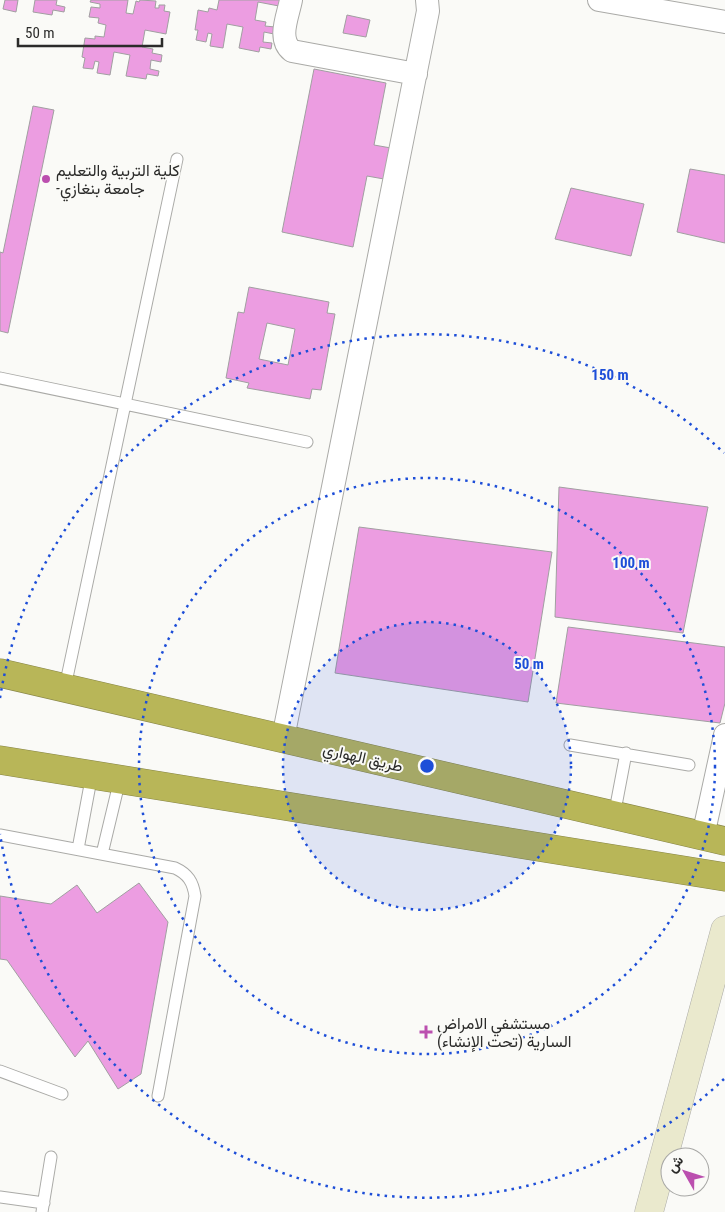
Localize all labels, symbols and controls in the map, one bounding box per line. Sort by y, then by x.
scale bar [18,15,161,47]
text: 50 m [25,24,55,42]
place label: كلية التربية والتعليم -جامعة بنغازي [56,161,180,202]
marker: كلية التربية والتعليم -جامعة بنغازي [40,173,52,185]
text: 150 m [591,366,629,384]
text: 100 m [612,554,650,572]
text: 50 m [514,655,544,673]
street label: طريق الهواري [320,739,405,780]
centre of rings [418,757,436,775]
place label: مستشفي الامراض السارية (تحت الإنشاء) [437,1014,571,1052]
marker: مستشفي الامراض السارية (تحت الإنشاء) [419,1025,433,1039]
north arrow [660,1147,710,1197]
text: ش [663,1152,687,1176]

